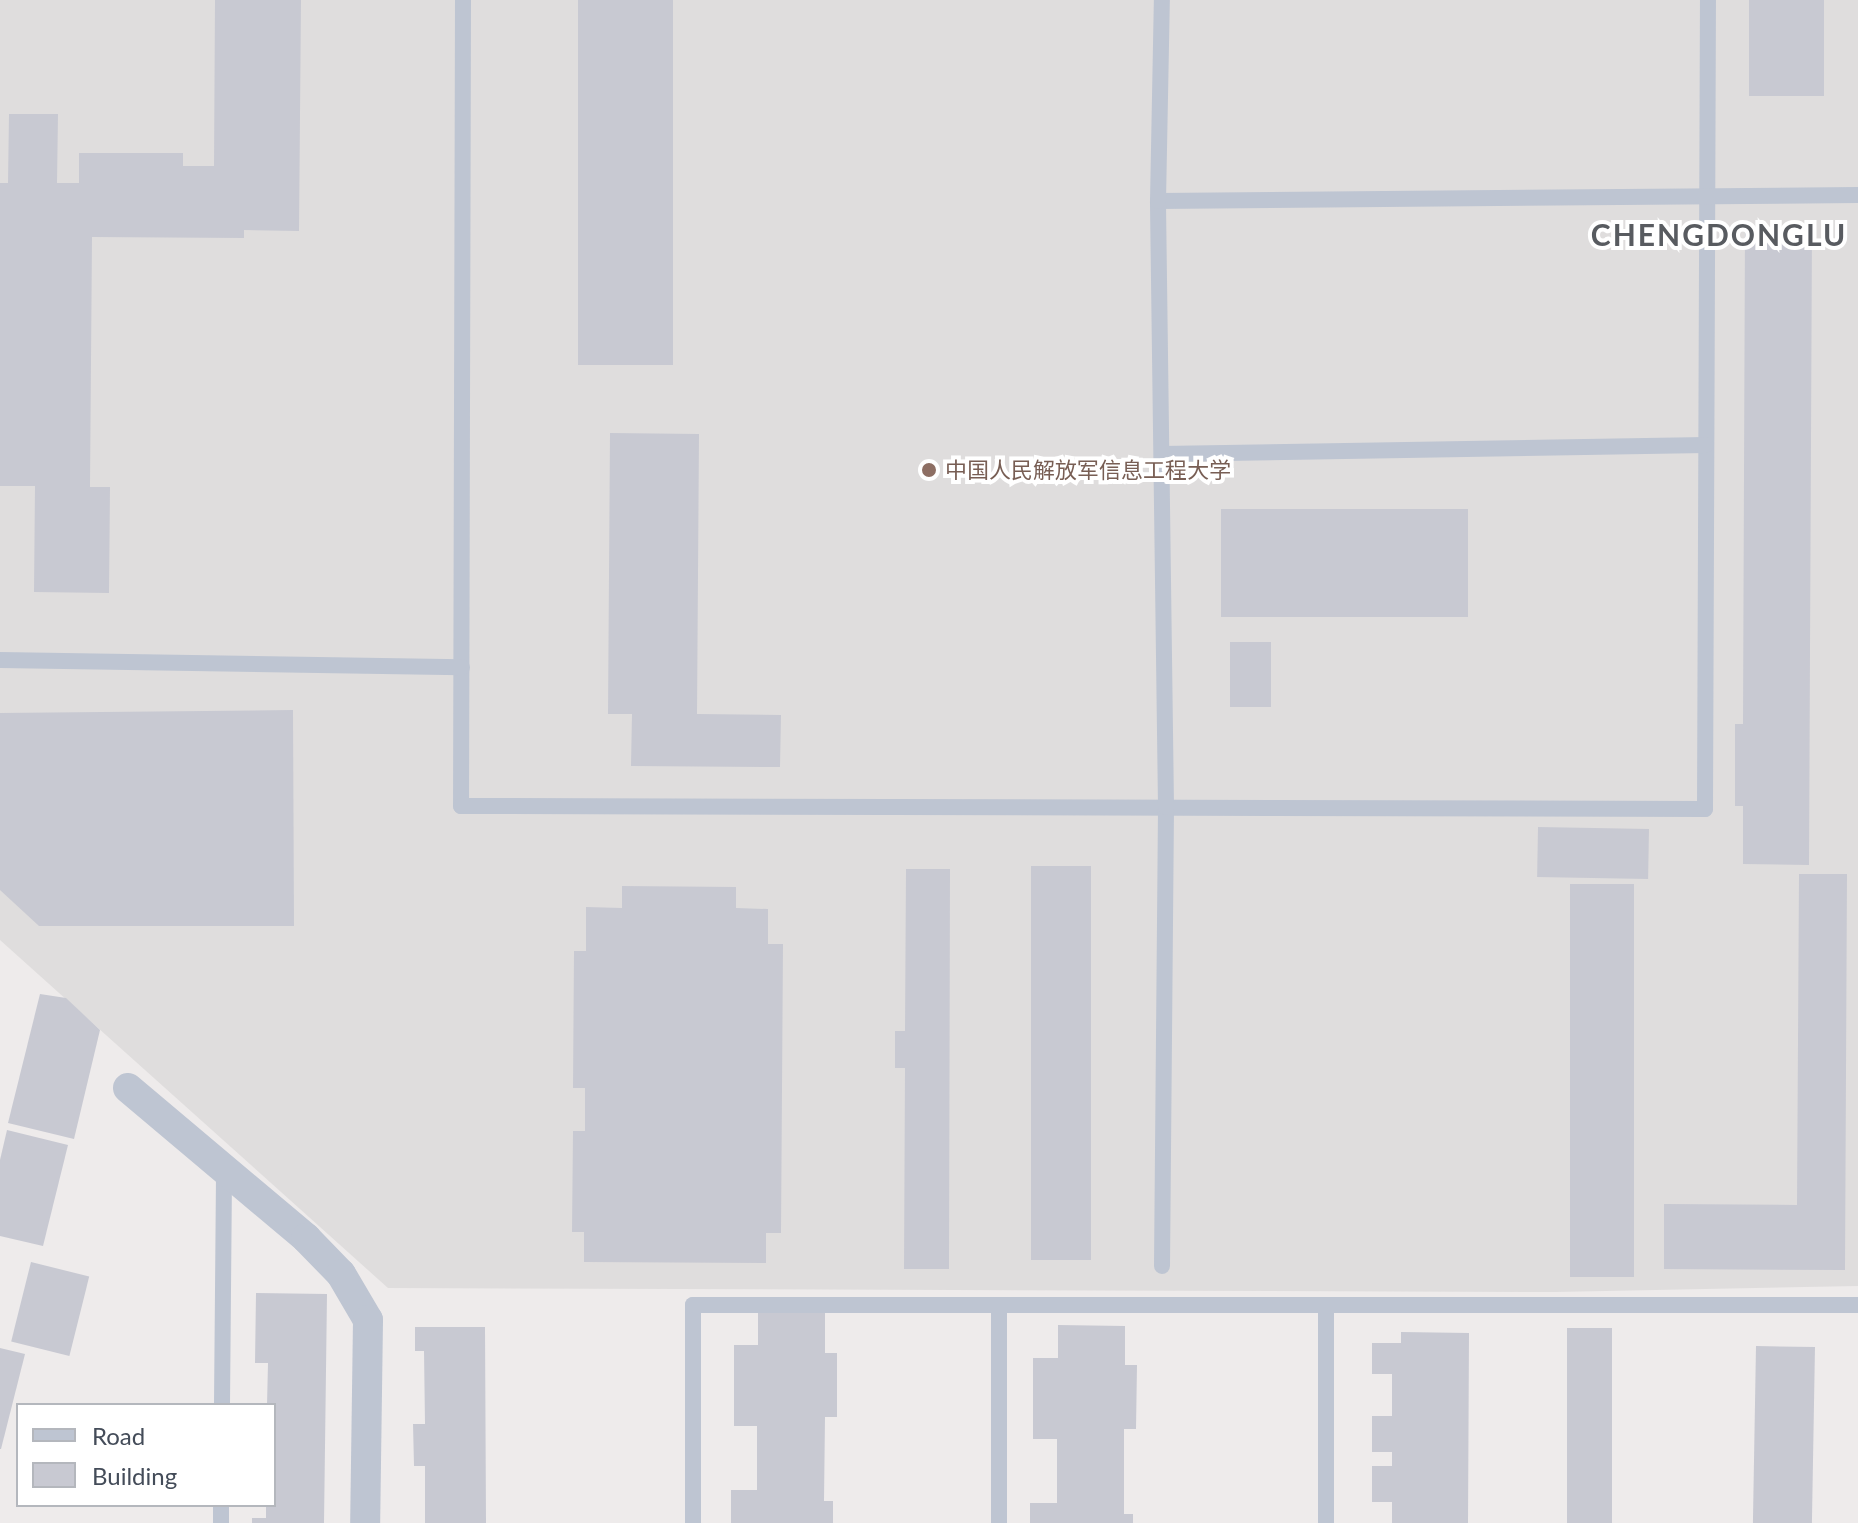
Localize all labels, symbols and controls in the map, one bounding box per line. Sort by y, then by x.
district label: CHENGDONGLU [1591,216,1847,252]
place label: 中国人民解放军信息工程大学 [945,457,1231,483]
marker: 中国人民解放军信息工程大学 [920,461,938,479]
legend [16,1403,276,1507]
text: Road [92,1421,145,1450]
text: Building [92,1461,177,1490]

